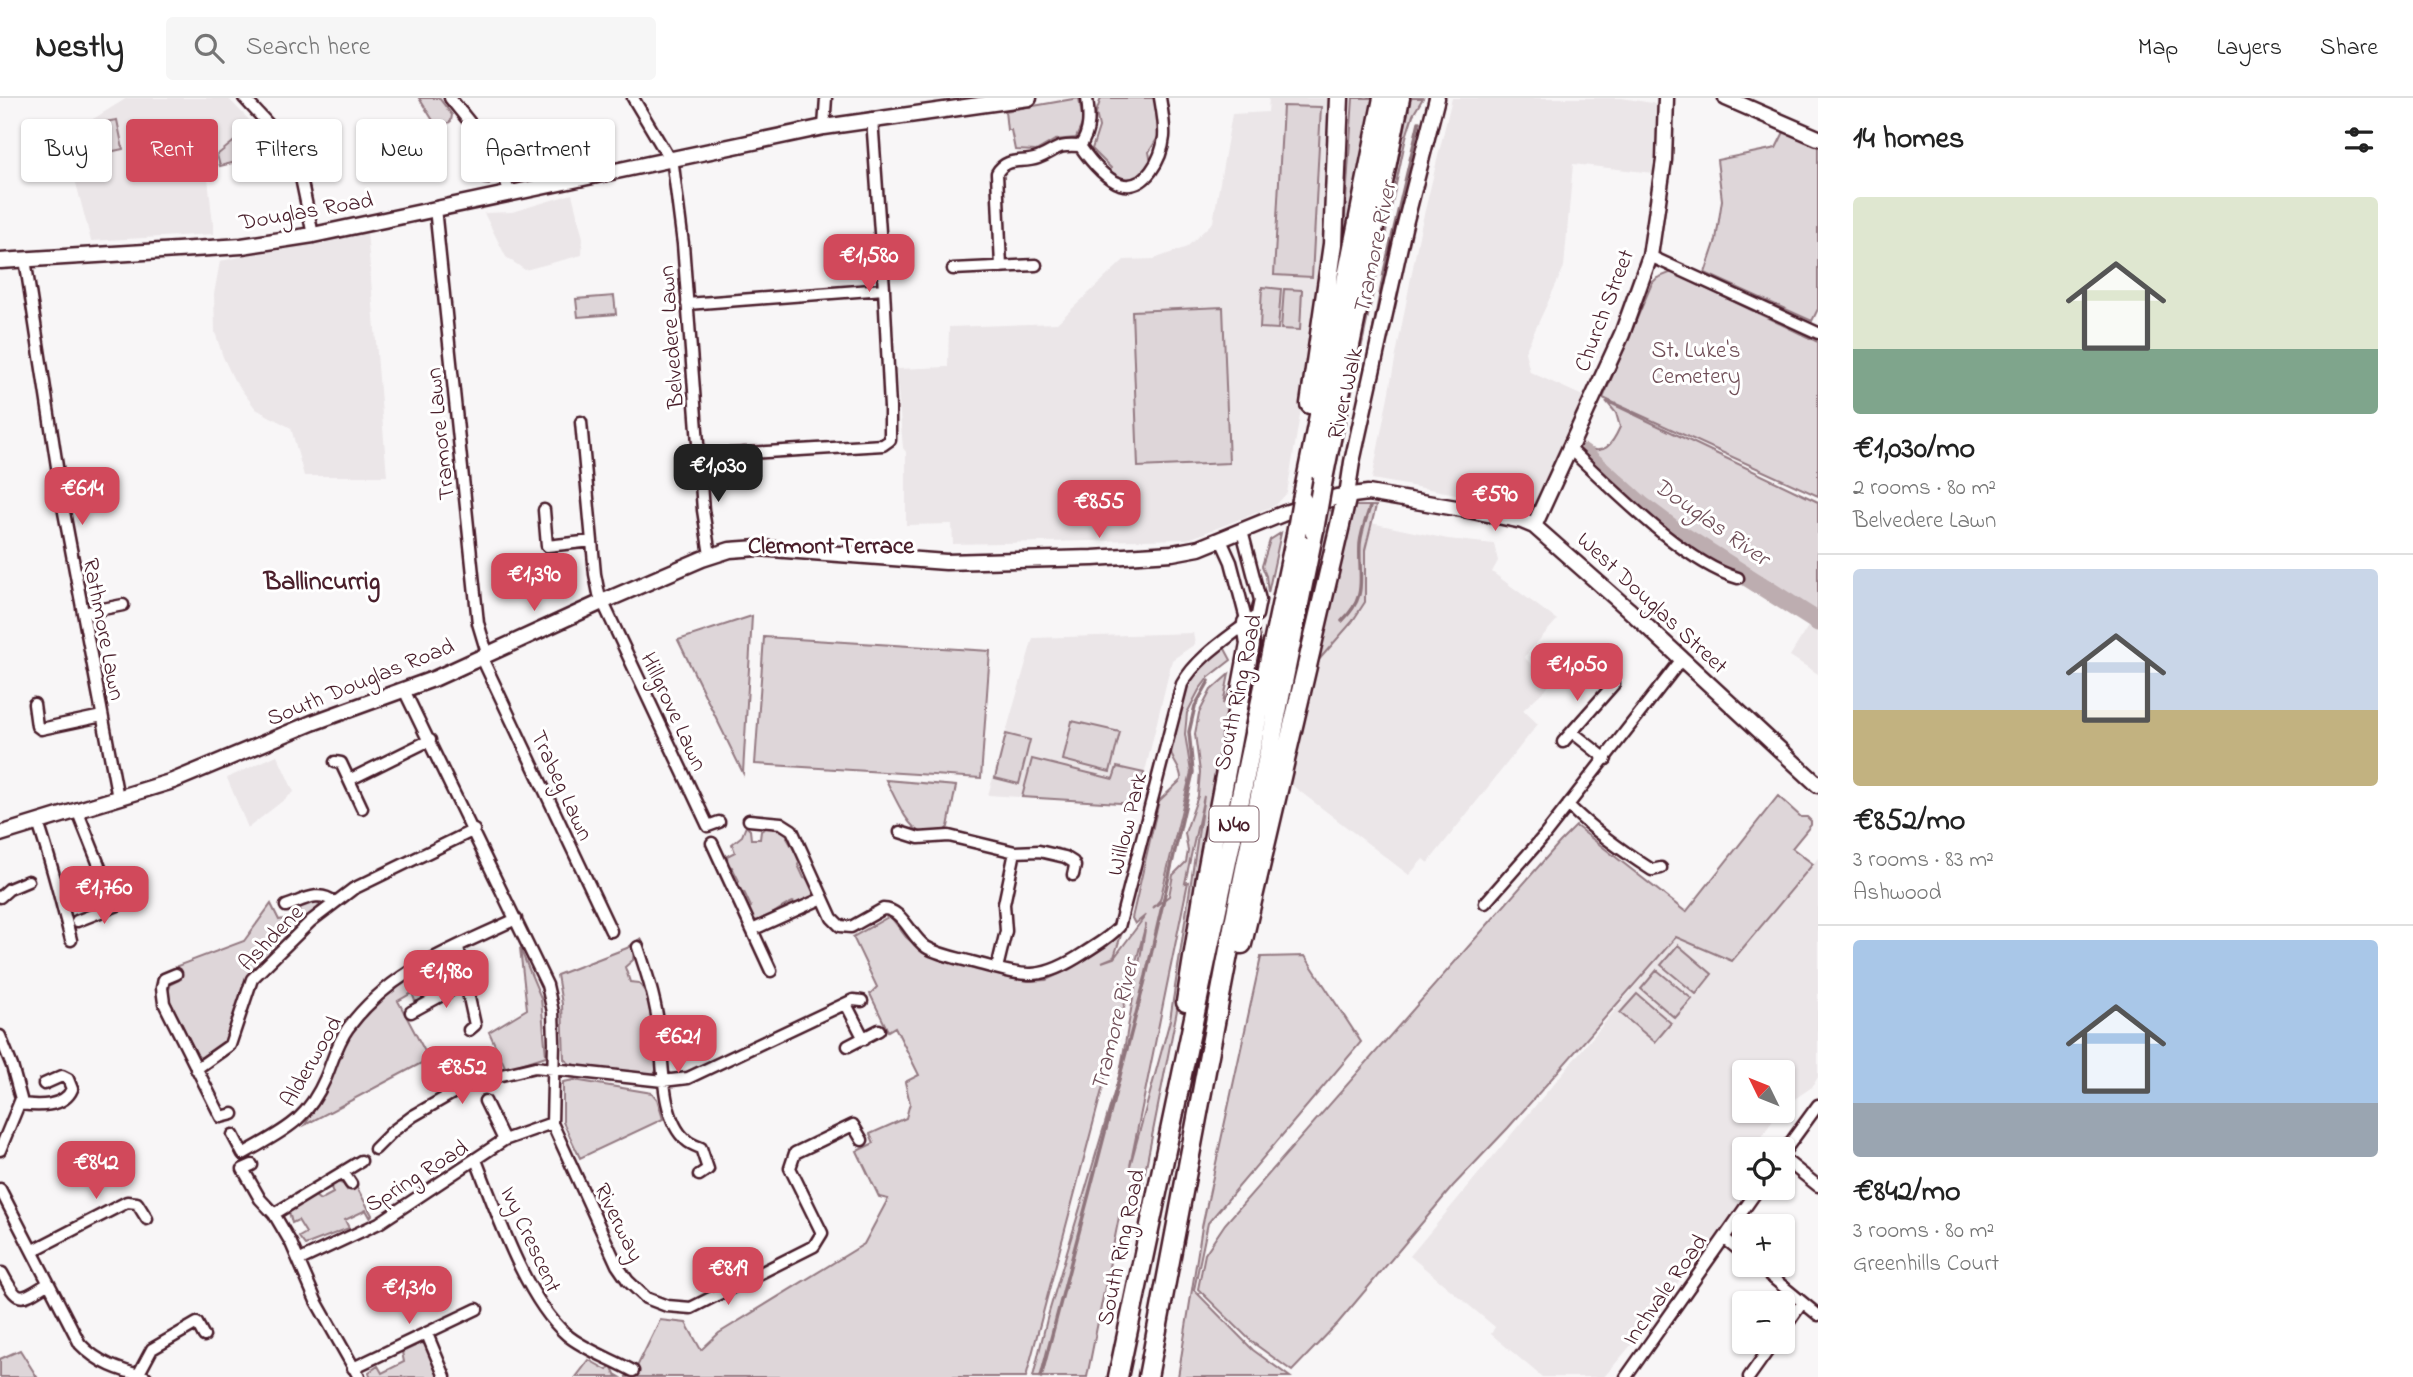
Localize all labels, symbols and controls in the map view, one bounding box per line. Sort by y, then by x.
search box [166,17,656,80]
text: Nestly [35,24,124,72]
icon: search [190,29,228,67]
text: Search here [246,29,370,67]
text: Map [2138,31,2178,66]
text: Layers [2216,31,2282,66]
text: Share [2320,31,2378,66]
text: 14 homes [1853,118,1964,162]
chip: Buy [21,119,112,182]
chip: Rent [126,119,218,182]
chip: Filters [232,119,342,182]
chip: New [356,119,447,182]
chip: Apartment [461,119,615,182]
icon: filters [2340,121,2378,159]
water label: Tramore River [1345,176,1408,318]
street label: Douglas Road [236,184,376,242]
pin: €1,580 [812,234,926,294]
text: €1,580 [839,240,899,273]
icon: home [2053,243,2179,369]
street label: Church Street [1567,245,1644,377]
street label: Belvedere Lawn [651,264,694,410]
park label: St. Luke's Cemetery [1651,335,1741,396]
street label: River Walk [1320,343,1373,443]
street label: Tramore Lawn [418,366,465,502]
text: €1,030/mo [1853,428,1975,472]
pin: €1,030 [661,444,775,504]
text: €1,030 [690,450,746,483]
pin: €614 [41,468,123,527]
water label: Douglas River [1645,470,1778,577]
text: 2 rooms · 80 m² [1853,472,1996,505]
text: €614 [61,473,103,506]
pin: €590 [1454,474,1536,533]
text: €590 [1472,479,1518,512]
pin: €855 [1058,480,1140,540]
text: €855 [1074,486,1124,519]
text: Belvedere Lawn [1853,505,1996,538]
street label: West Douglas Street [1568,525,1735,684]
district label: Clermont Terrace [748,530,915,565]
pin: €1,390 [477,554,591,613]
street label: Rathmore Lawn [73,556,132,703]
text: €1,390 [507,559,561,592]
district label: Ballincurrig [263,564,381,603]
street label: South Ring Road [1207,611,1273,774]
icon: home [2053,615,2179,741]
street label: South Douglas Road [262,631,460,737]
pin: €1,050 [1520,644,1634,703]
street label: Hillgrove Lawn [630,647,715,777]
text: €1,050 [1547,649,1607,682]
street label: Trabeg Lawn [520,725,601,847]
street label: Willow Park [1100,769,1157,880]
text: €852/mo [1853,800,1965,844]
road number: N40 [1210,806,1258,842]
text: 3 rooms · 83 m² [1853,844,1994,877]
pin: €1,760 [47,866,161,926]
text: €1,760 [76,872,132,905]
text: Ashwood [1853,877,1942,910]
street label: Ashdene [232,897,313,980]
pin: €1,980 [389,950,503,1010]
water label: Tramore River [1083,953,1150,1095]
text: €1,980 [420,956,472,989]
icon: home [2053,986,2179,1112]
street label: Alderwood [273,1011,352,1114]
pin: €621 [637,1016,719,1075]
text: €621 [656,1021,700,1054]
pin: €852 [421,1046,503,1106]
text: €852 [437,1052,487,1085]
north arrow [1732,1060,1796,1124]
map controls [1732,1060,1795,1354]
street label: Spring Road [359,1132,476,1223]
button: locate [1732,1137,1795,1200]
pin: €842 [55,1142,137,1201]
text: €842 [73,1147,119,1180]
street label: South Ring Road [1090,1166,1156,1329]
text: €842/mo [1853,1171,1961,1215]
street label: Riverway [583,1178,651,1269]
street label: Ivy Crescent [489,1181,569,1300]
button: + [1732,1214,1795,1277]
text: 3 rooms · 80 m² [1853,1215,1994,1248]
street label: Inchvale Road [1616,1228,1717,1353]
pin: €819 [687,1248,769,1307]
text: Greenhills Court [1853,1248,1999,1281]
text: €819 [709,1253,747,1286]
pin: €1,310 [352,1266,466,1326]
text: €1,310 [382,1272,436,1305]
button: − [1732,1291,1795,1354]

